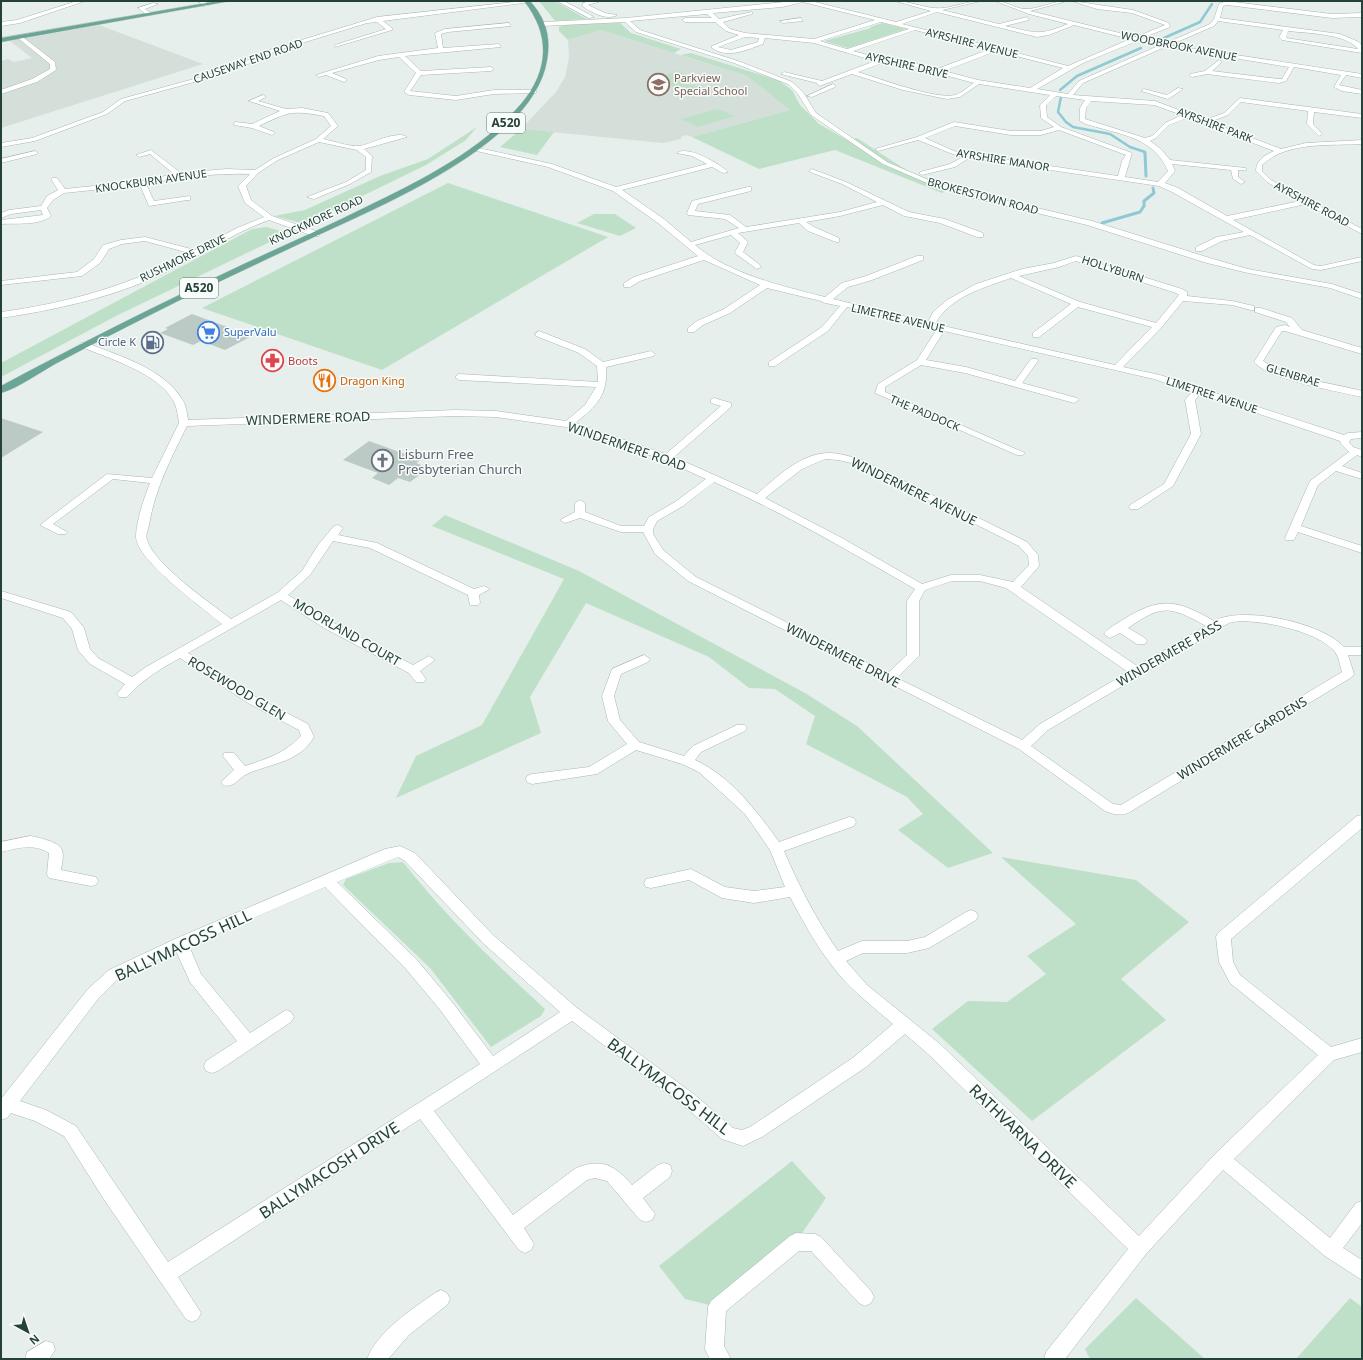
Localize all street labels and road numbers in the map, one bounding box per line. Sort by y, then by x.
street label: AYRSHIRE AVENUE [924,24,1020,61]
street label: WOODBROOK AVENUE [1120,27,1238,64]
street label: CAUSEWAY END ROAD [191,35,305,86]
street label: AYRSHIRE DRIVE [864,48,950,81]
street label: AYRSHIRE PARK [1175,103,1255,146]
road number: A520 [487,113,525,133]
street label: AYRSHIRE MANOR [955,145,1051,174]
street label: KNOCKBURN AVENUE [94,165,208,196]
street label: BROKERSTOWN ROAD [926,173,1040,218]
street label: AYRSHIRE ROAD [1272,177,1353,230]
street label: KNOCKMORE ROAD [266,191,365,248]
street label: RUSHMORE DRIVE [137,230,229,285]
street label: HOLLYBURN [1080,251,1146,286]
road number: A520 [180,278,218,298]
street label: LIMETREE AVENUE [850,299,946,336]
street label: GLENBRAE [1264,359,1322,390]
street label: LIMETREE AVENUE [1164,373,1260,416]
street label: THE PADDOCK [888,391,963,434]
street label: WINDERMERE ROAD [245,407,371,429]
street label: WINDERMERE ROAD [565,417,689,475]
street label: WINDERMERE AVENUE [848,453,980,529]
street label: MOORLAND COURT [290,594,405,670]
street label: WINDERMERE PASS [1113,616,1225,690]
street label: WINDERMERE DRIVE [783,618,903,692]
street label: ROSEWOOD GLEN [185,652,289,724]
street label: WINDERMERE GARDENS [1174,692,1310,784]
street label: BALLYMACOSS HILL [111,904,255,986]
street label: BALLYMACOSS HILL [603,1033,735,1139]
street label: RATHVARNA DRIVE [965,1079,1081,1193]
street label: BALLYMACOSH DRIVE [255,1116,403,1224]

